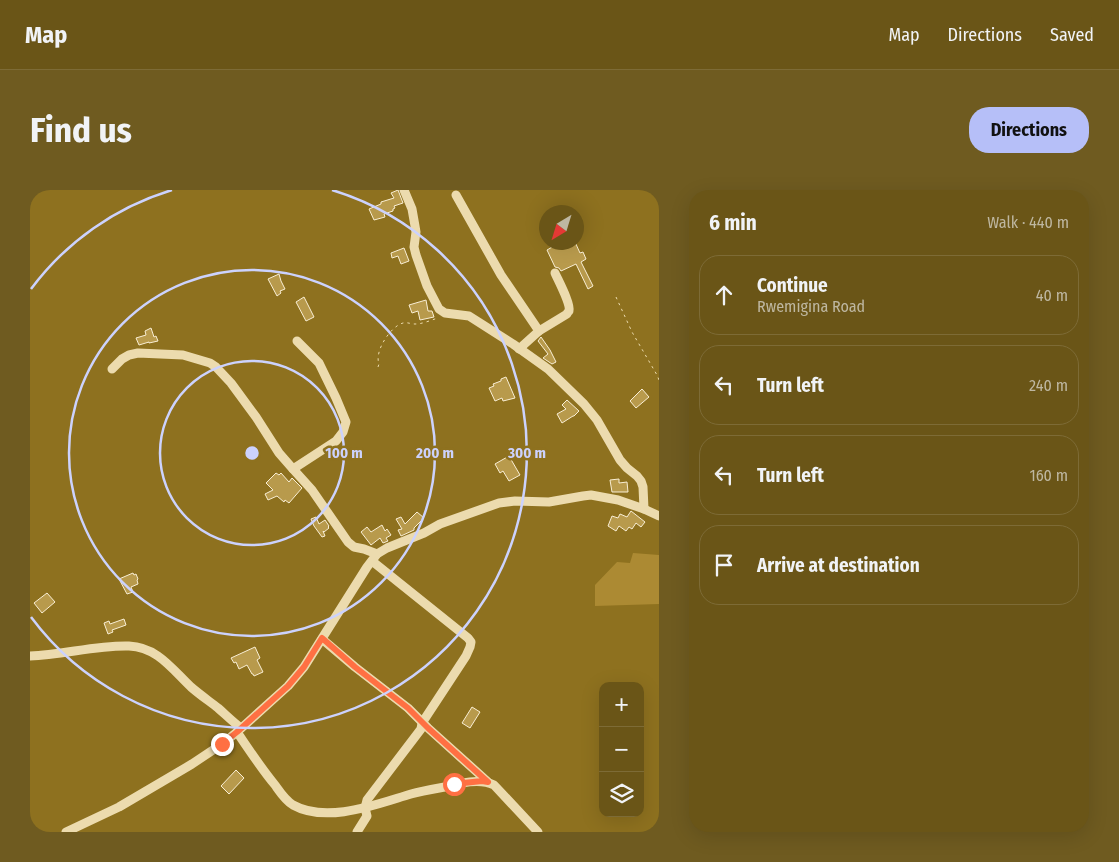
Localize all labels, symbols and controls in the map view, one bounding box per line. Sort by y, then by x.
text: Map [25,21,67,49]
text: Map [888,24,920,46]
text: Directions [948,24,1022,46]
text: Saved [1050,24,1094,46]
button: Directions [969,107,1089,153]
text: Find us [30,109,132,151]
north arrow [539,205,584,250]
text: 6 min [709,210,757,236]
text: Walk · 440 m [987,213,1069,232]
text: Continue [757,274,828,297]
icon: ahead [710,281,738,309]
text: 40 m [1036,286,1068,305]
text: Rwemigina Road [757,297,865,316]
icon: left [710,371,738,399]
text: Turn left [757,374,824,397]
text: 240 m [1029,376,1068,395]
centre of rings [243,444,261,462]
text: 100 m [325,444,363,462]
text: 200 m [415,444,454,462]
text: 300 m [507,444,546,462]
icon: left [710,461,738,489]
text: Turn left [757,464,824,487]
text: 160 m [1029,466,1068,485]
icon: arrive [710,551,738,579]
text: Arrive at destination [757,554,920,577]
map controls [599,682,644,817]
button: + [599,682,644,727]
button: − [599,727,644,772]
route end [211,733,234,756]
button: layers [599,772,644,817]
route start [443,773,466,796]

